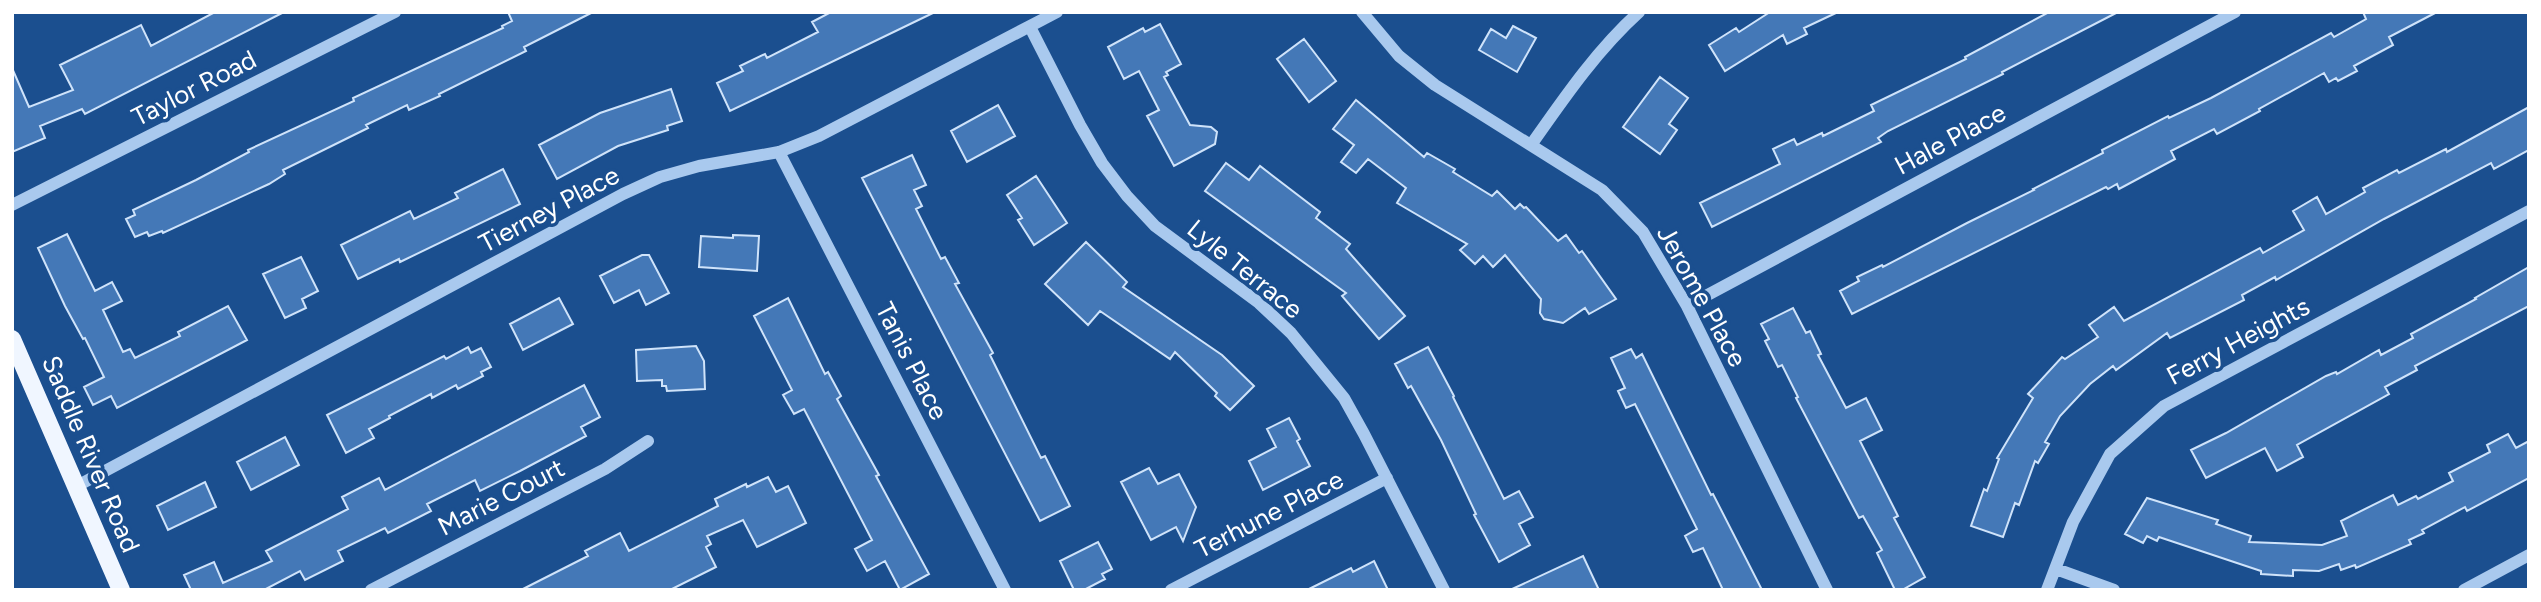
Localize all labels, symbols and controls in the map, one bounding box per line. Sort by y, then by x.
street label: Taylor Road [126,43,262,133]
street label: Hale Place [1889,96,2011,182]
street label: Tierney Place [473,159,625,259]
street label: Lyle Terrace [1181,213,1309,325]
street label: Jerome Place [1650,220,1754,372]
street label: Ferry Heights [2161,290,2315,392]
street label: Tanis Place [869,297,955,425]
street label: Saddle River Road [35,351,147,557]
street label: Marie Court [432,451,570,543]
street label: Terhune Place [1189,463,1349,565]

